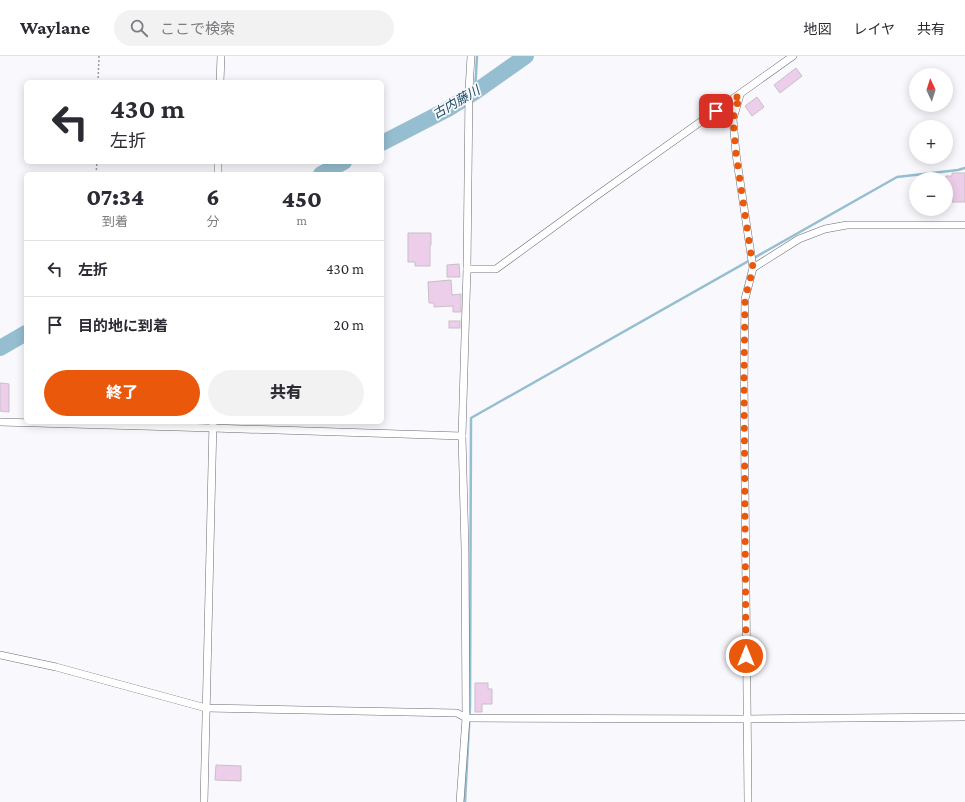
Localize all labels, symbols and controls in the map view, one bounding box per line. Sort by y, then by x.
search box [114,10,394,46]
text: Waylane [20,17,90,38]
icon: search [128,17,150,39]
text: ここで検索 [160,21,235,37]
text: 地図 [803,21,831,37]
text: レイヤ [853,21,895,37]
text: 共有 [917,21,945,37]
north arrow [909,68,953,112]
map controls [909,68,953,216]
water label: 古内藤川 [430,82,484,121]
text: 430 m [110,93,185,124]
pin [699,94,733,128]
icon: left [44,96,96,148]
icon: arrive [705,100,727,122]
button: + [909,120,953,164]
text: 左折 [110,131,146,151]
button: − [909,172,953,216]
text: 07:34 [86,183,144,210]
text: 6 [206,183,220,210]
text: 450 [282,185,322,212]
text: m [297,213,307,228]
text: 到着 [102,214,128,229]
text: 分 [206,214,219,229]
icon: left [44,258,66,280]
text: 430 m [326,261,364,277]
text: 左折 [78,262,108,278]
icon: arrive [44,314,66,336]
text: 20 m [334,317,364,333]
text: 目的地に到着 [78,318,168,334]
button: 終了 [44,370,200,416]
button: 共有 [208,370,364,416]
position arrow [725,635,767,677]

